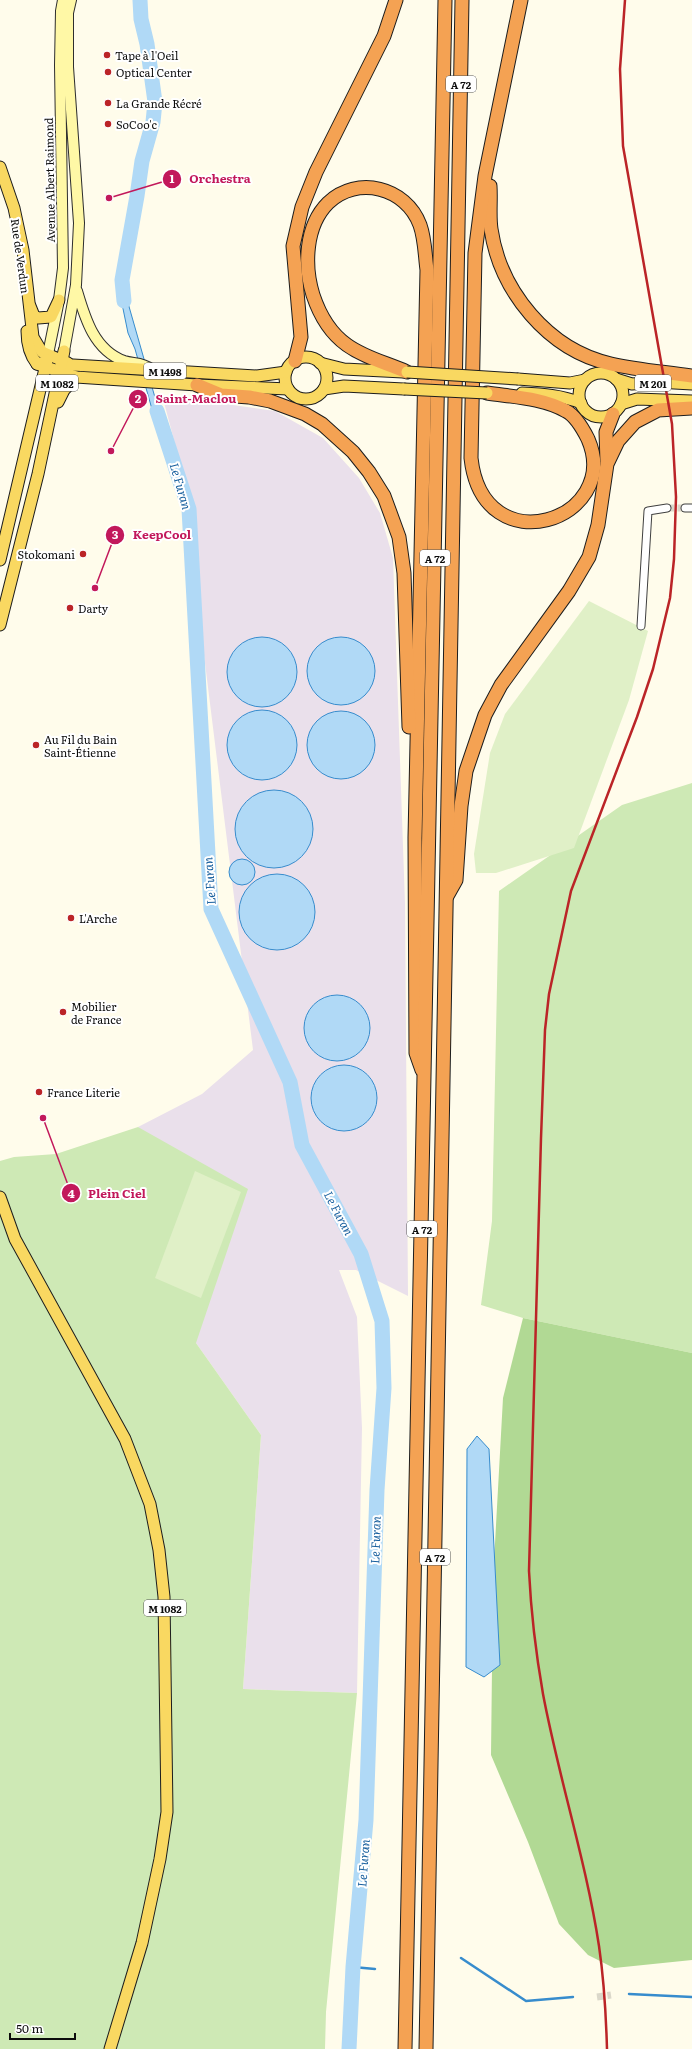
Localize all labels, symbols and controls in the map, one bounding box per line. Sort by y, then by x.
place label: Tape à l'Oeil [115,47,179,63]
marker: Tape à l'Oeil [102,50,112,60]
place label: Optical Center [116,64,193,80]
marker: Optical Center [103,67,113,77]
road number: A 72 [446,76,476,92]
place label: La Grande Récré [116,95,202,111]
marker: La Grande Récré [103,98,113,108]
place label: SoCoo'c [116,116,158,132]
street label: Avenue Albert Raimond [40,117,58,243]
marker: SoCoo'c [103,119,113,129]
callout: Orchestra [162,167,259,191]
text: 1 [170,169,175,187]
text: Orchestra [189,169,251,187]
street label: Rue de Verdun [8,218,34,294]
road number: M 1498 [144,363,186,379]
road number: M 1082 [36,375,78,391]
road number: M 201 [635,375,671,391]
callout: Saint-Maclou [128,387,245,411]
text: 2 [135,389,142,407]
text: Saint-Maclou [156,389,236,407]
water label: Le Furan [166,461,196,511]
callout: KeepCool [105,523,199,547]
text: 3 [112,525,119,543]
text: KeepCool [133,525,192,543]
place label: Stokomani [18,546,75,562]
marker: Stokomani [78,549,88,559]
road number: A 72 [420,550,450,566]
place label: Darty [78,600,109,616]
marker: Darty [65,603,75,613]
place label: Au Fil du Bain Saint-Étienne [44,731,117,760]
marker: Au Fil du Bain Saint-Étienne [31,740,41,750]
water label: Le Furan [198,857,220,905]
place label: L'Arche [79,910,118,926]
marker: L'Arche [66,913,76,923]
place label: Mobilier de France [71,998,122,1027]
marker: Mobilier de France [58,1007,68,1017]
place label: France Literie [47,1084,120,1100]
marker: France Literie [34,1087,44,1097]
callout: Plein Ciel [61,1181,154,1205]
text: 4 [67,1184,75,1202]
text: Plein Ciel [88,1184,147,1202]
water label: Le Furan [320,1188,358,1238]
road number: A 72 [407,1221,437,1237]
water label: Le Furan [365,1516,385,1564]
road number: A 72 [420,1549,450,1565]
road number: M 1082 [144,1600,186,1616]
water label: Le Furan [352,1839,374,1887]
scale bar [10,2015,75,2041]
text: 50 m [16,2019,43,2037]

